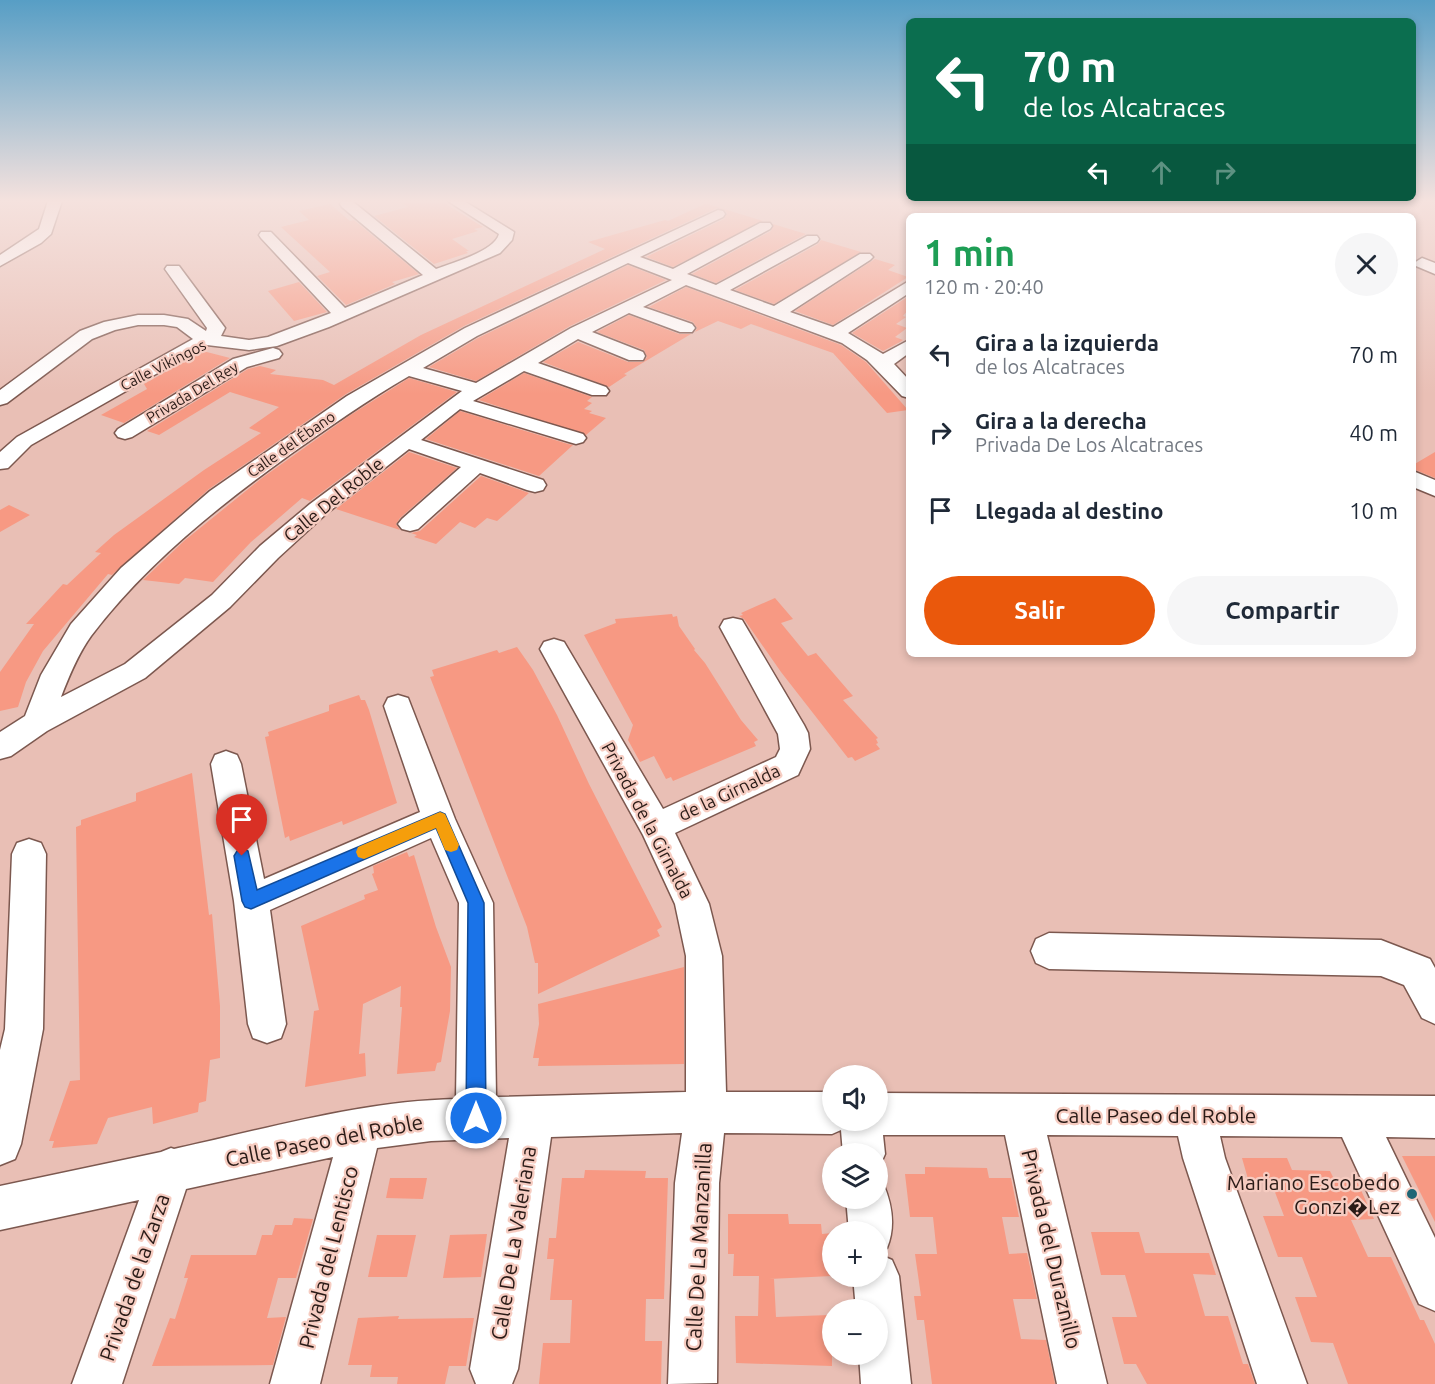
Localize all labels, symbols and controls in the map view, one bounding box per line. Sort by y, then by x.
icon: left [924,42,1002,120]
text: 70 m [1023,43,1117,90]
text: de los Alcatraces [1023,92,1225,122]
icon: left [1082,156,1115,189]
icon: ahead [1145,156,1178,189]
icon: right [1208,156,1241,189]
text: 1 min [924,232,1015,273]
button: close [1335,233,1398,296]
text: 120 m · 20:40 [924,275,1044,298]
text: Gira a la izquierda [975,330,1159,355]
street label: Calle Vikingos [117,336,209,394]
icon: left [924,338,957,371]
text: 70 m [1349,342,1398,367]
text: de los Alcatraces [975,355,1125,378]
street label: Privada Del Rey [143,358,241,426]
street label: Calle del Ébano [244,407,338,481]
text: Gira a la derecha [975,408,1147,433]
icon: right [924,416,957,449]
text: 40 m [1349,420,1398,445]
text: Privada De Los Alcatraces [975,433,1203,456]
street label: Calle Del Roble [279,453,387,545]
icon: arrive [924,494,957,527]
text: Llegada al destino [975,498,1163,523]
text: 10 m [1349,498,1398,523]
button: Salir [924,576,1155,645]
button: Compartir [1167,576,1398,645]
street label: Privada de la Girnalda [598,739,698,901]
street label: de la Girnalda [675,760,783,824]
pin [216,794,267,856]
icon: arrive [225,803,258,836]
map controls [822,1065,888,1365]
button: sound [822,1065,888,1131]
position arrow [444,1086,508,1150]
street label: Calle Paseo del Roble [1056,1103,1256,1127]
street label: Calle Paseo del Roble [223,1109,425,1171]
street label: Calle De La Manzanilla [681,1142,715,1352]
button: layers [822,1143,888,1209]
street label: Calle De La Valeriana [486,1144,540,1342]
street label: Privada del Duraznillo [1017,1147,1087,1351]
street label: Privada del Lentisco [294,1163,362,1351]
place label: Mariano Escobedo Gonzi�Lez [1227,1170,1400,1218]
marker: Mariano Escobedo Gonzi�Lez [1405,1187,1419,1201]
street label: Privada de la Zarza [94,1190,174,1364]
button: + [822,1221,888,1287]
button: − [822,1299,888,1365]

